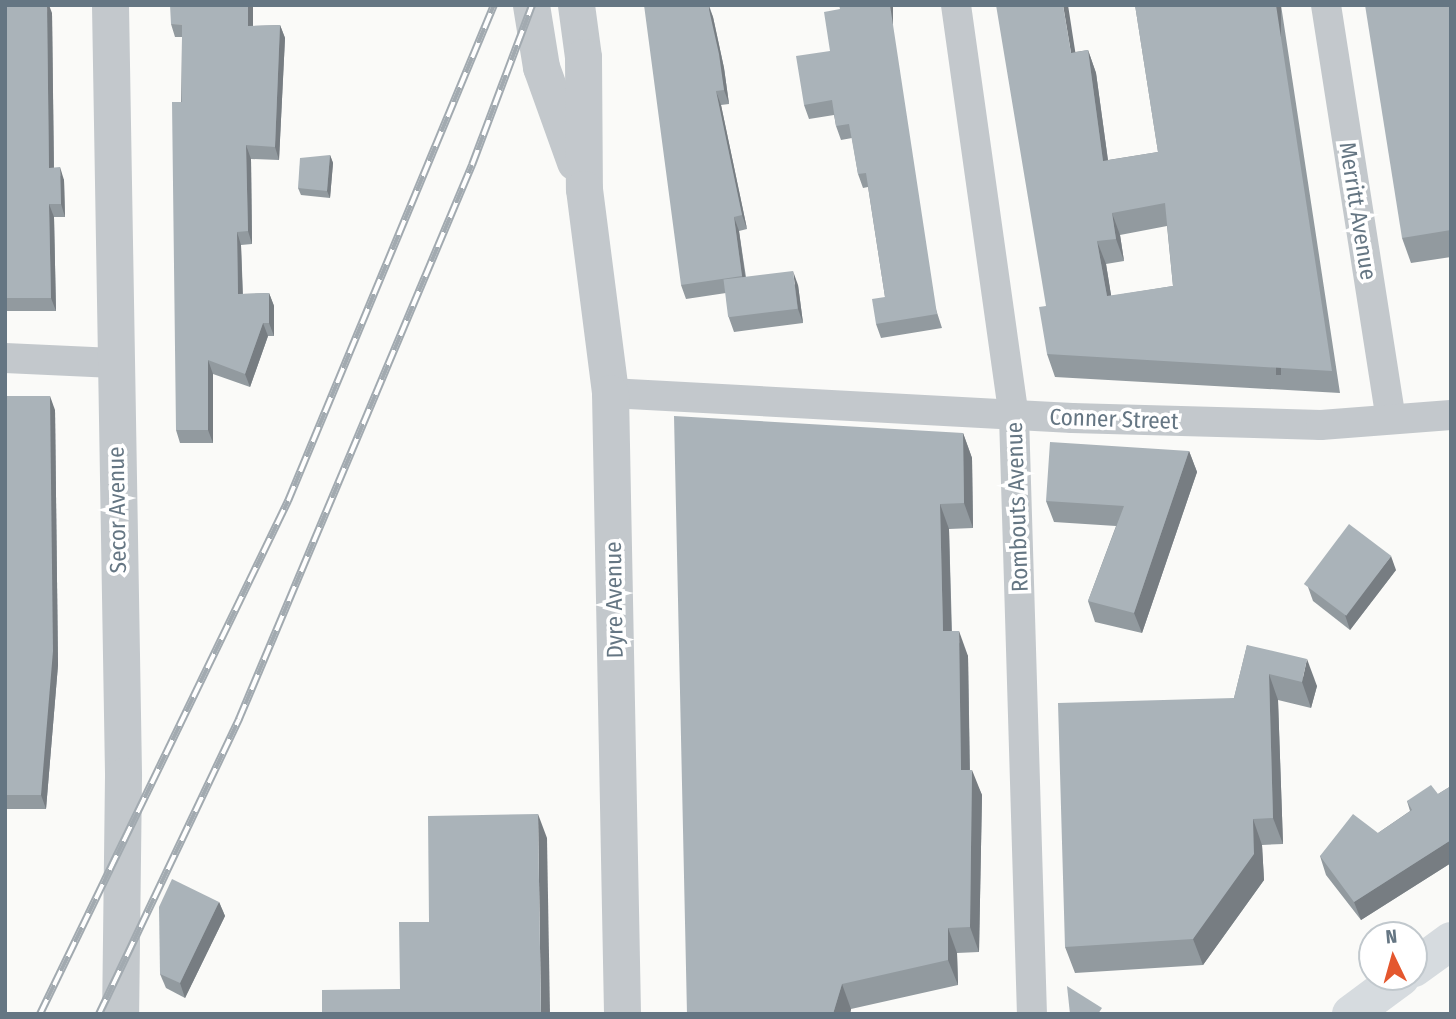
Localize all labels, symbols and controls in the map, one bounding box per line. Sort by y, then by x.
street label: Merritt Avenue [1333,140,1383,282]
street label: Conner Street [1049,403,1179,435]
street label: Rombouts Avenue [1000,421,1034,593]
street label: Secor Avenue [102,446,132,574]
street label: Dyre Avenue [599,541,629,659]
north arrow [1358,921,1428,991]
text: N [1385,925,1398,949]

